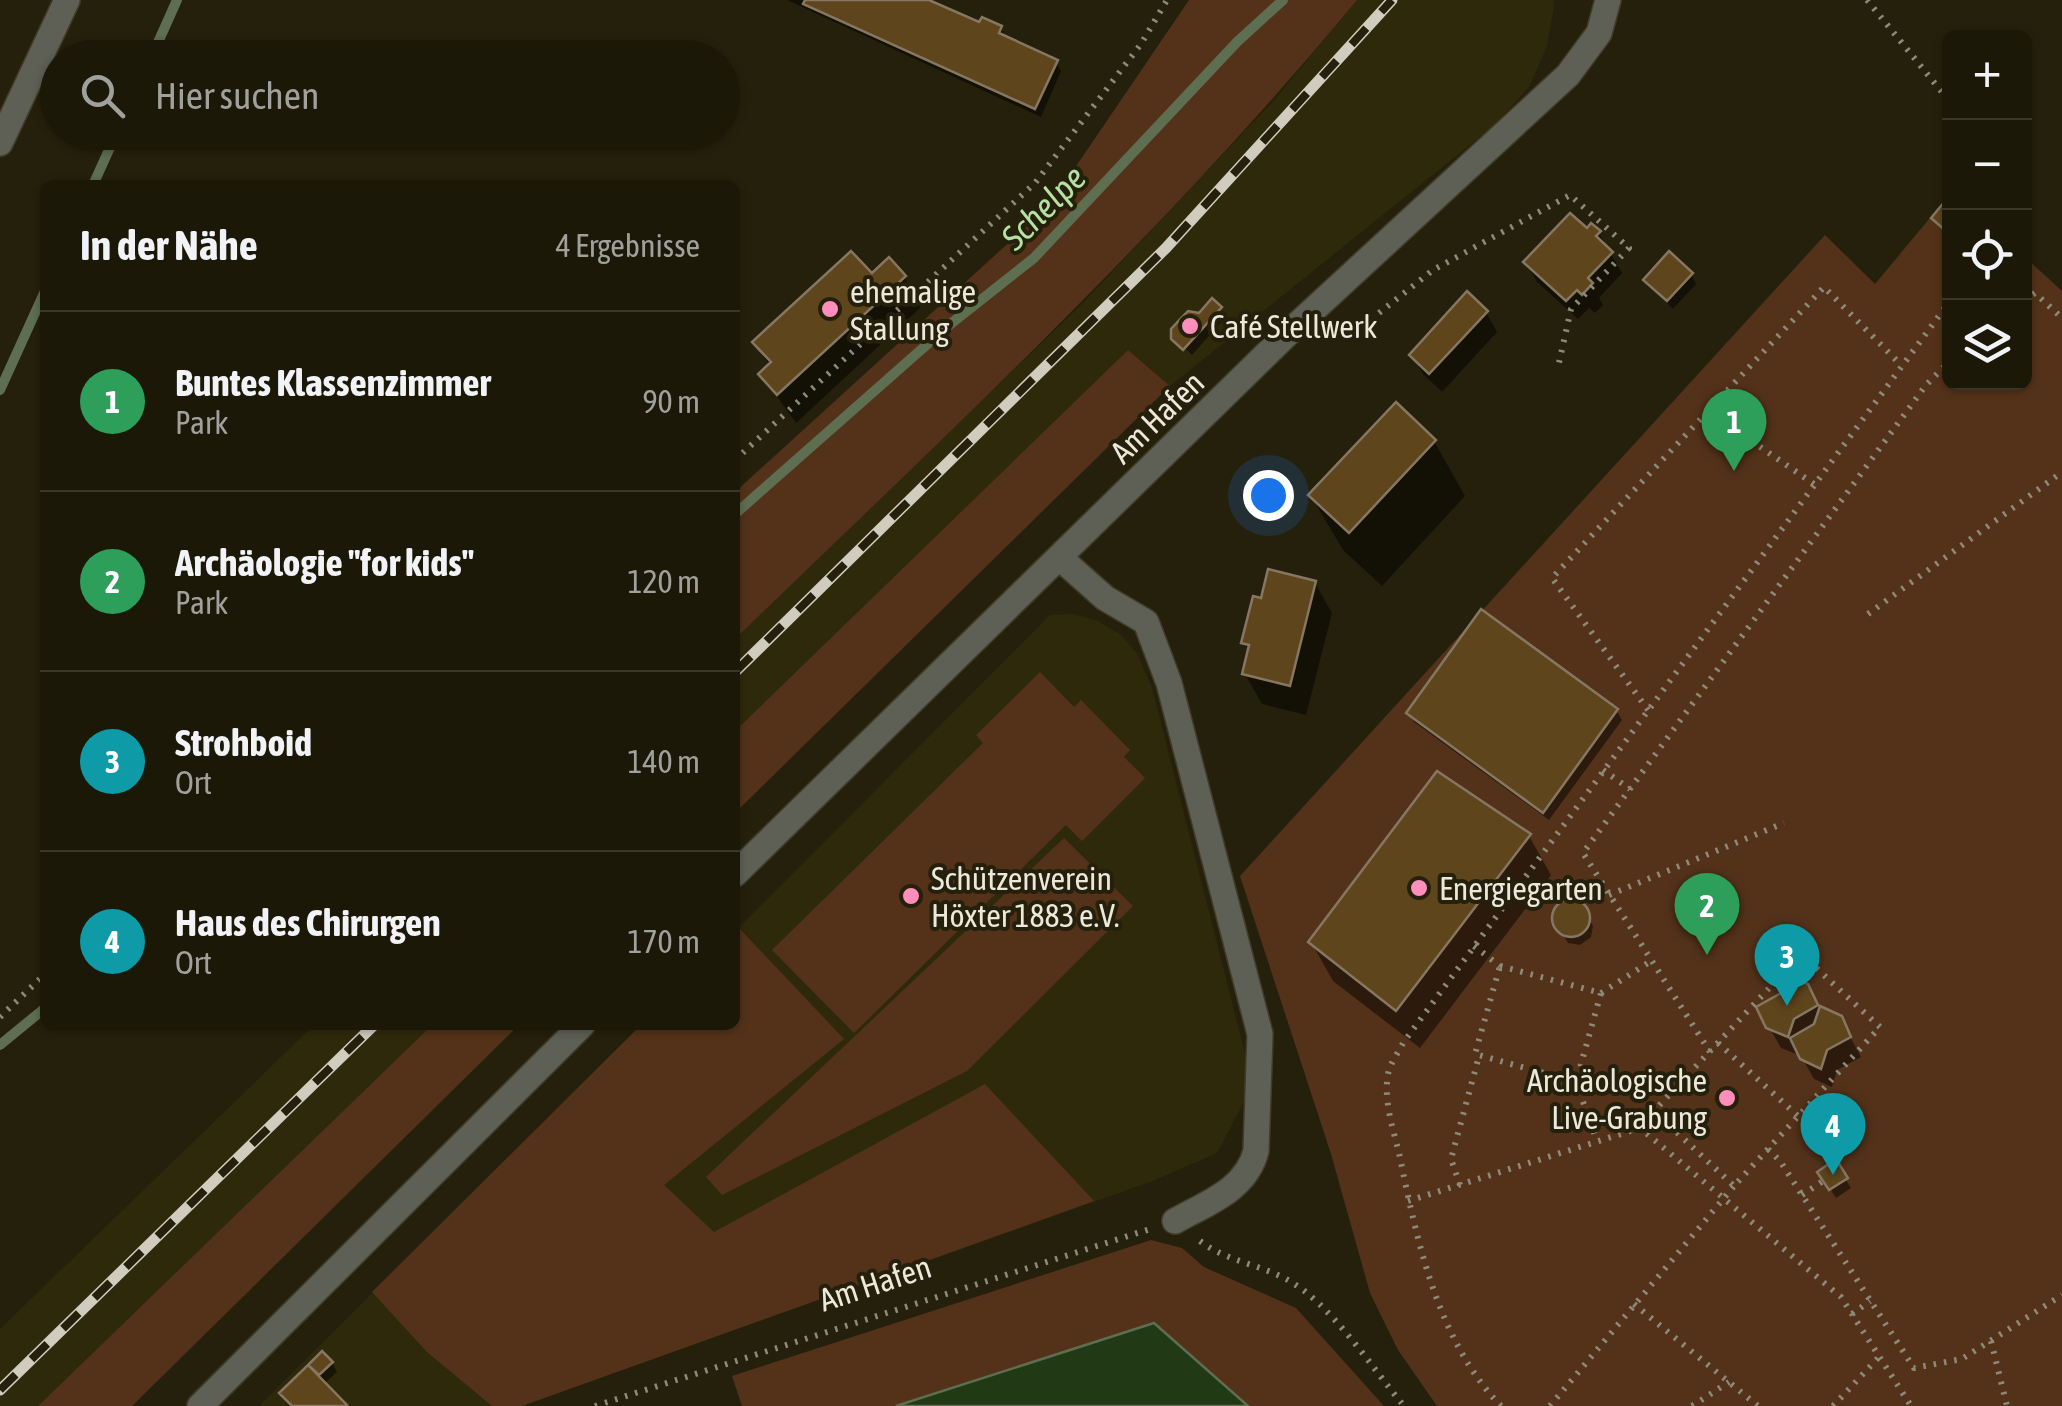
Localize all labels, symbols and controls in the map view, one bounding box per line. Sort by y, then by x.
map controls [1942,30,2032,390]
button: + [1942,30,2032,120]
search box [40,40,740,150]
icon: search [75,68,130,123]
text: Hier suchen [155,74,319,117]
button: − [1942,120,2032,210]
water label: Schelpe [992,157,1093,258]
button: locate [1942,210,2032,300]
text: In der Nähe [80,221,258,269]
text: 4 Ergebnisse [556,227,700,264]
place label: ehemalige Stallung [850,273,976,347]
marker: ehemalige Stallung [819,298,841,320]
button: layers [1942,300,2032,390]
place label: Café Stellwerk [1210,308,1377,345]
marker: Café Stellwerk [1179,315,1201,337]
text: Buntes Klassenzimmer [175,361,491,404]
street label: Am Hafen [1103,364,1211,470]
text: 1 [105,383,120,420]
text: 90 m [642,383,700,420]
pin: 1 [1702,388,1766,471]
text: Park [175,404,228,441]
your location [1243,470,1294,521]
text: Archäologie "for kids" [175,541,474,584]
text: 2 [105,563,120,600]
text: 120 m [627,563,700,600]
text: Park [175,584,228,621]
text: Strohboid [175,721,312,764]
text: 3 [105,743,120,780]
text: 140 m [627,743,700,780]
text: Ort [175,764,212,801]
place label: Schützenverein Höxter 1883 e.V. [931,860,1119,934]
place label: Energiegarten [1439,870,1603,907]
pin: 2 [1674,872,1740,955]
marker: Energiegarten [1408,877,1430,899]
marker: Schützenverein Höxter 1883 e.V. [900,885,922,907]
text: Haus des Chirurgen [175,901,441,944]
text: 4 [105,923,120,960]
text: 170 m [627,923,700,960]
pin: 3 [1754,924,1820,1006]
text: Ort [175,944,212,981]
place label: Archäologische Live-Grabung [1527,1062,1707,1136]
marker: Archäologische Live-Grabung [1716,1087,1738,1109]
pin: 4 [1800,1092,1866,1175]
street label: Am Hafen [814,1248,936,1318]

